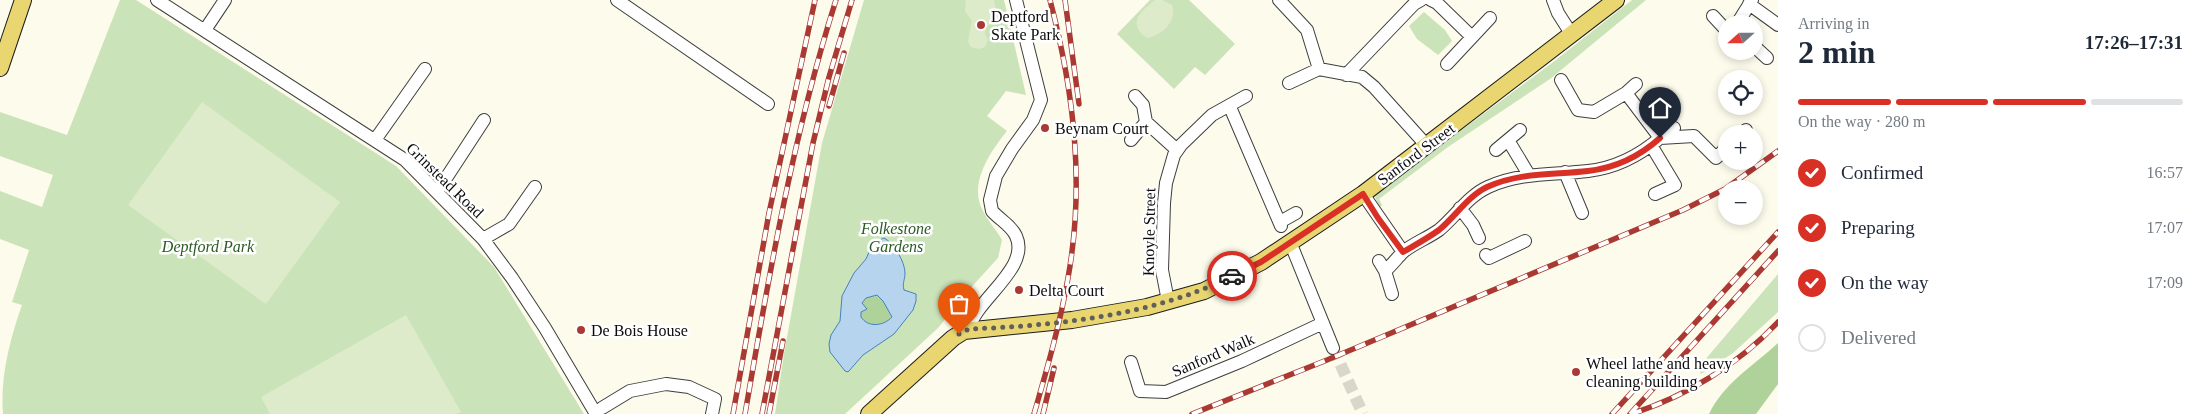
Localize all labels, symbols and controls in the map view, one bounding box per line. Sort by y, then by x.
place label: Deptford Skate Park [991,8,1060,43]
north arrow [1718,15,1762,60]
map controls [1718,15,1763,225]
text: Arriving in [1798,15,1870,32]
marker: Deptford Skate Park [975,19,987,31]
text: 17:26–17:31 [2085,32,2183,53]
text: 2 min [1798,34,1875,70]
button: locate [1718,70,1763,115]
pin [1639,87,1681,138]
icon: home [1646,94,1674,122]
text: On the way · 280 m [1798,113,1926,130]
street label: Sanford Street [1374,119,1458,188]
place label: Beynam Court [1055,120,1149,138]
marker: Beynam Court [1039,122,1051,134]
button: + [1718,125,1763,170]
street label: Grinstead Road [403,139,487,221]
icon: check [1798,159,1826,187]
text: Confirmed [1841,162,1923,183]
text: 16:57 [2147,164,2183,181]
button: − [1718,180,1763,225]
street label: Knoyle Street [1140,187,1159,276]
icon: check [1798,214,1826,242]
text: Preparing [1841,217,1915,238]
text: 17:07 [2147,219,2183,236]
park label: Folkestone Gardens [860,220,931,255]
park label: Deptford Park [161,238,255,256]
courier [1207,251,1257,301]
icon: car [1218,262,1246,290]
icon: check [1798,269,1826,297]
text: On the way [1841,272,1929,293]
text: 17:09 [2147,274,2183,291]
place label: Delta Court [1029,282,1105,299]
pin [938,283,980,334]
marker: Delta Court [1013,284,1025,296]
icon: bag [945,290,973,318]
place label: De Bois House [591,322,688,339]
marker: De Bois House [575,324,587,336]
text: Delivered [1841,327,1916,348]
street label: Sanford Walk [1169,330,1257,380]
place label: Wheel lathe and heavy cleaning building [1586,355,1732,391]
marker: Wheel lathe and heavy cleaning building [1570,366,1582,378]

